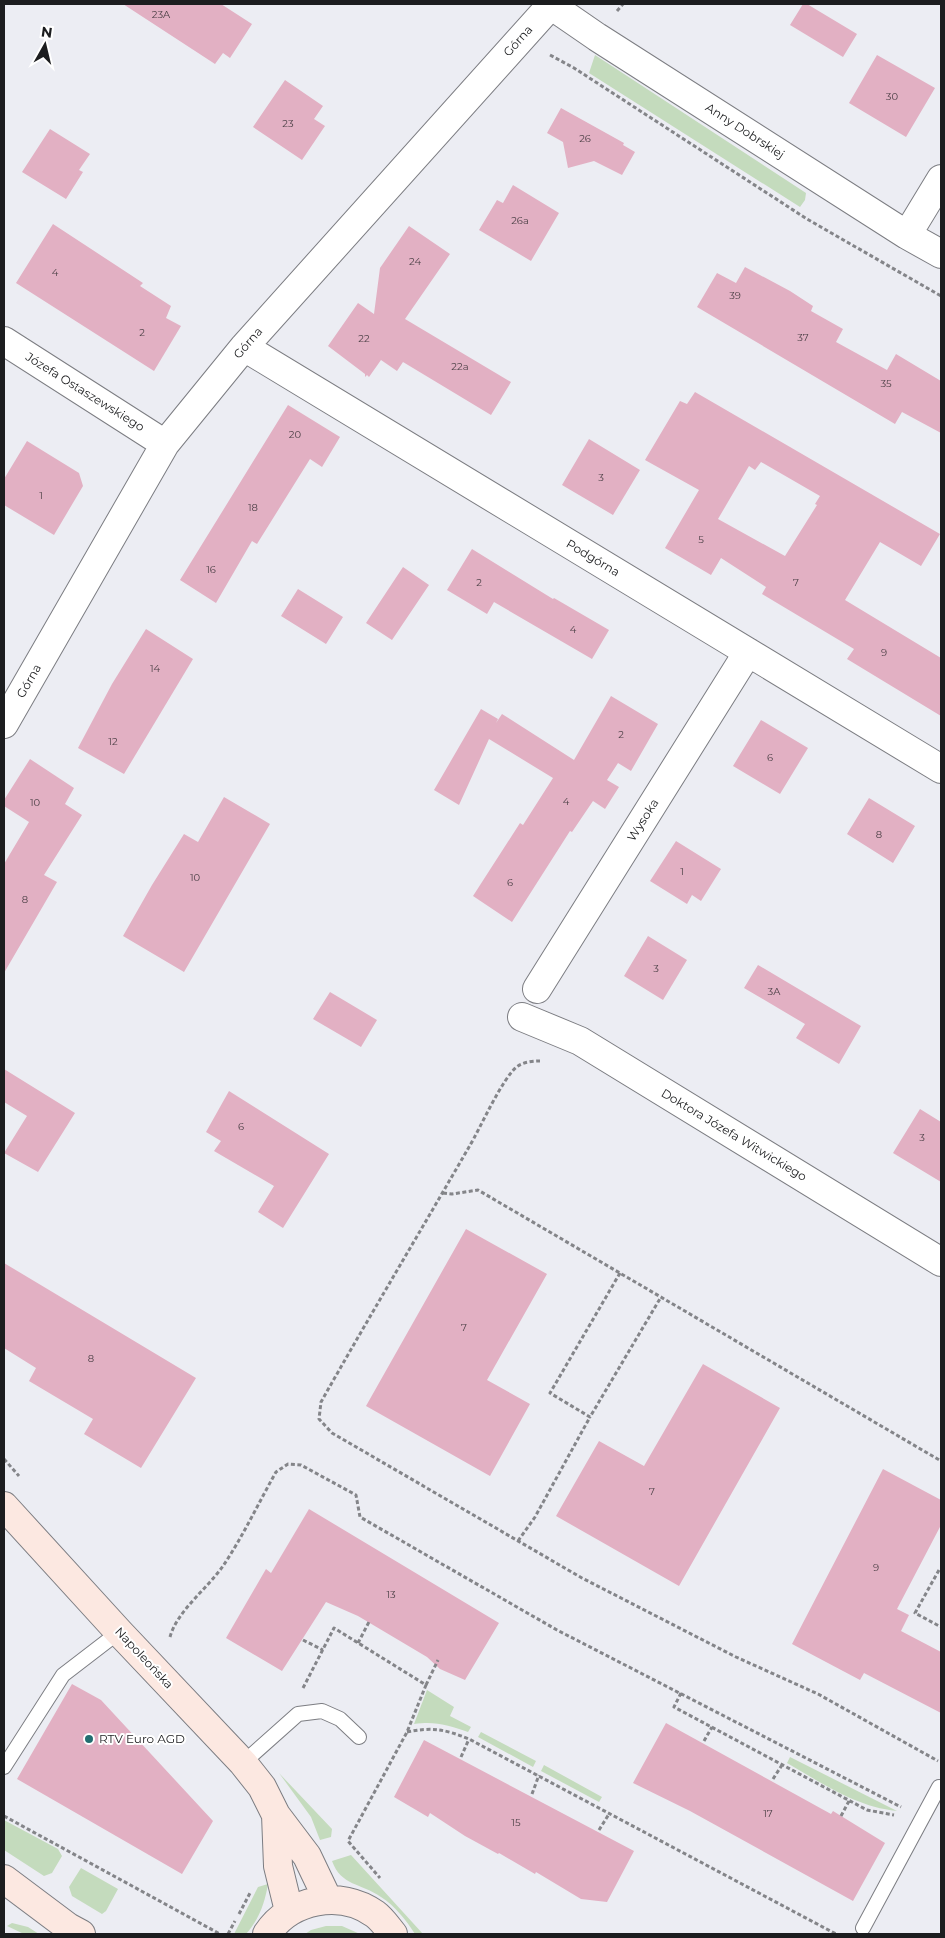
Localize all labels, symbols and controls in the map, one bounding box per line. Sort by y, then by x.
house number: 23A [152,8,171,21]
north arrow [20,20,70,70]
text: N [40,22,54,42]
street label: Górna [500,22,535,59]
house number: 30 [886,90,899,103]
street label: Anny Dobrskiej [703,99,788,162]
house number: 23 [282,117,294,130]
house number: 26 [579,132,591,145]
house number: 26a [511,214,529,227]
house number: 24 [409,255,421,268]
house number: 4 [52,266,59,279]
house number: 39 [729,289,741,302]
street label: Górna [230,324,265,361]
house number: 2 [139,326,145,339]
house number: 37 [797,331,809,344]
house number: 22 [358,332,370,345]
street label: Józefa Ostaszewskiego [22,348,147,434]
house number: 22a [451,360,469,373]
house number: 35 [880,377,892,390]
house number: 20 [289,428,302,441]
house number: 3 [598,471,604,484]
house number: 1 [39,489,43,502]
house number: 18 [248,501,258,514]
house number: 5 [698,533,704,546]
street label: Podgórna [564,536,623,579]
house number: 16 [206,563,216,576]
house number: 2 [476,576,482,589]
house number: 7 [793,576,799,589]
house number: 4 [570,623,577,636]
house number: 9 [881,646,887,659]
street label: Górna [13,661,44,700]
house number: 14 [150,662,160,675]
house number: 2 [618,728,624,741]
house number: 12 [108,735,118,748]
house number: 6 [767,751,773,764]
house number: 4 [563,795,570,808]
house number: 10 [30,796,40,809]
street label: Wysoka [624,796,661,844]
house number: 8 [876,828,882,841]
house number: 1 [680,865,684,878]
house number: 10 [190,871,200,884]
house number: 6 [507,876,513,889]
house number: 8 [22,893,28,906]
house number: 3 [653,962,659,975]
house number: 3A [768,985,781,998]
street label: Doktora Józefa Witwickiego [659,1085,810,1184]
house number: 6 [238,1120,244,1133]
house number: 3 [919,1131,925,1144]
house number: 7 [461,1321,467,1334]
house number: 8 [88,1352,94,1365]
house number: 7 [649,1485,655,1498]
house number: 9 [873,1561,879,1574]
house number: 13 [386,1588,396,1601]
street label: Napoleońska [112,1624,177,1692]
place label: RTV Euro AGD [99,1731,185,1746]
marker: RTV Euro AGD [83,1733,95,1745]
house number: 17 [763,1807,773,1820]
house number: 15 [511,1816,521,1829]

